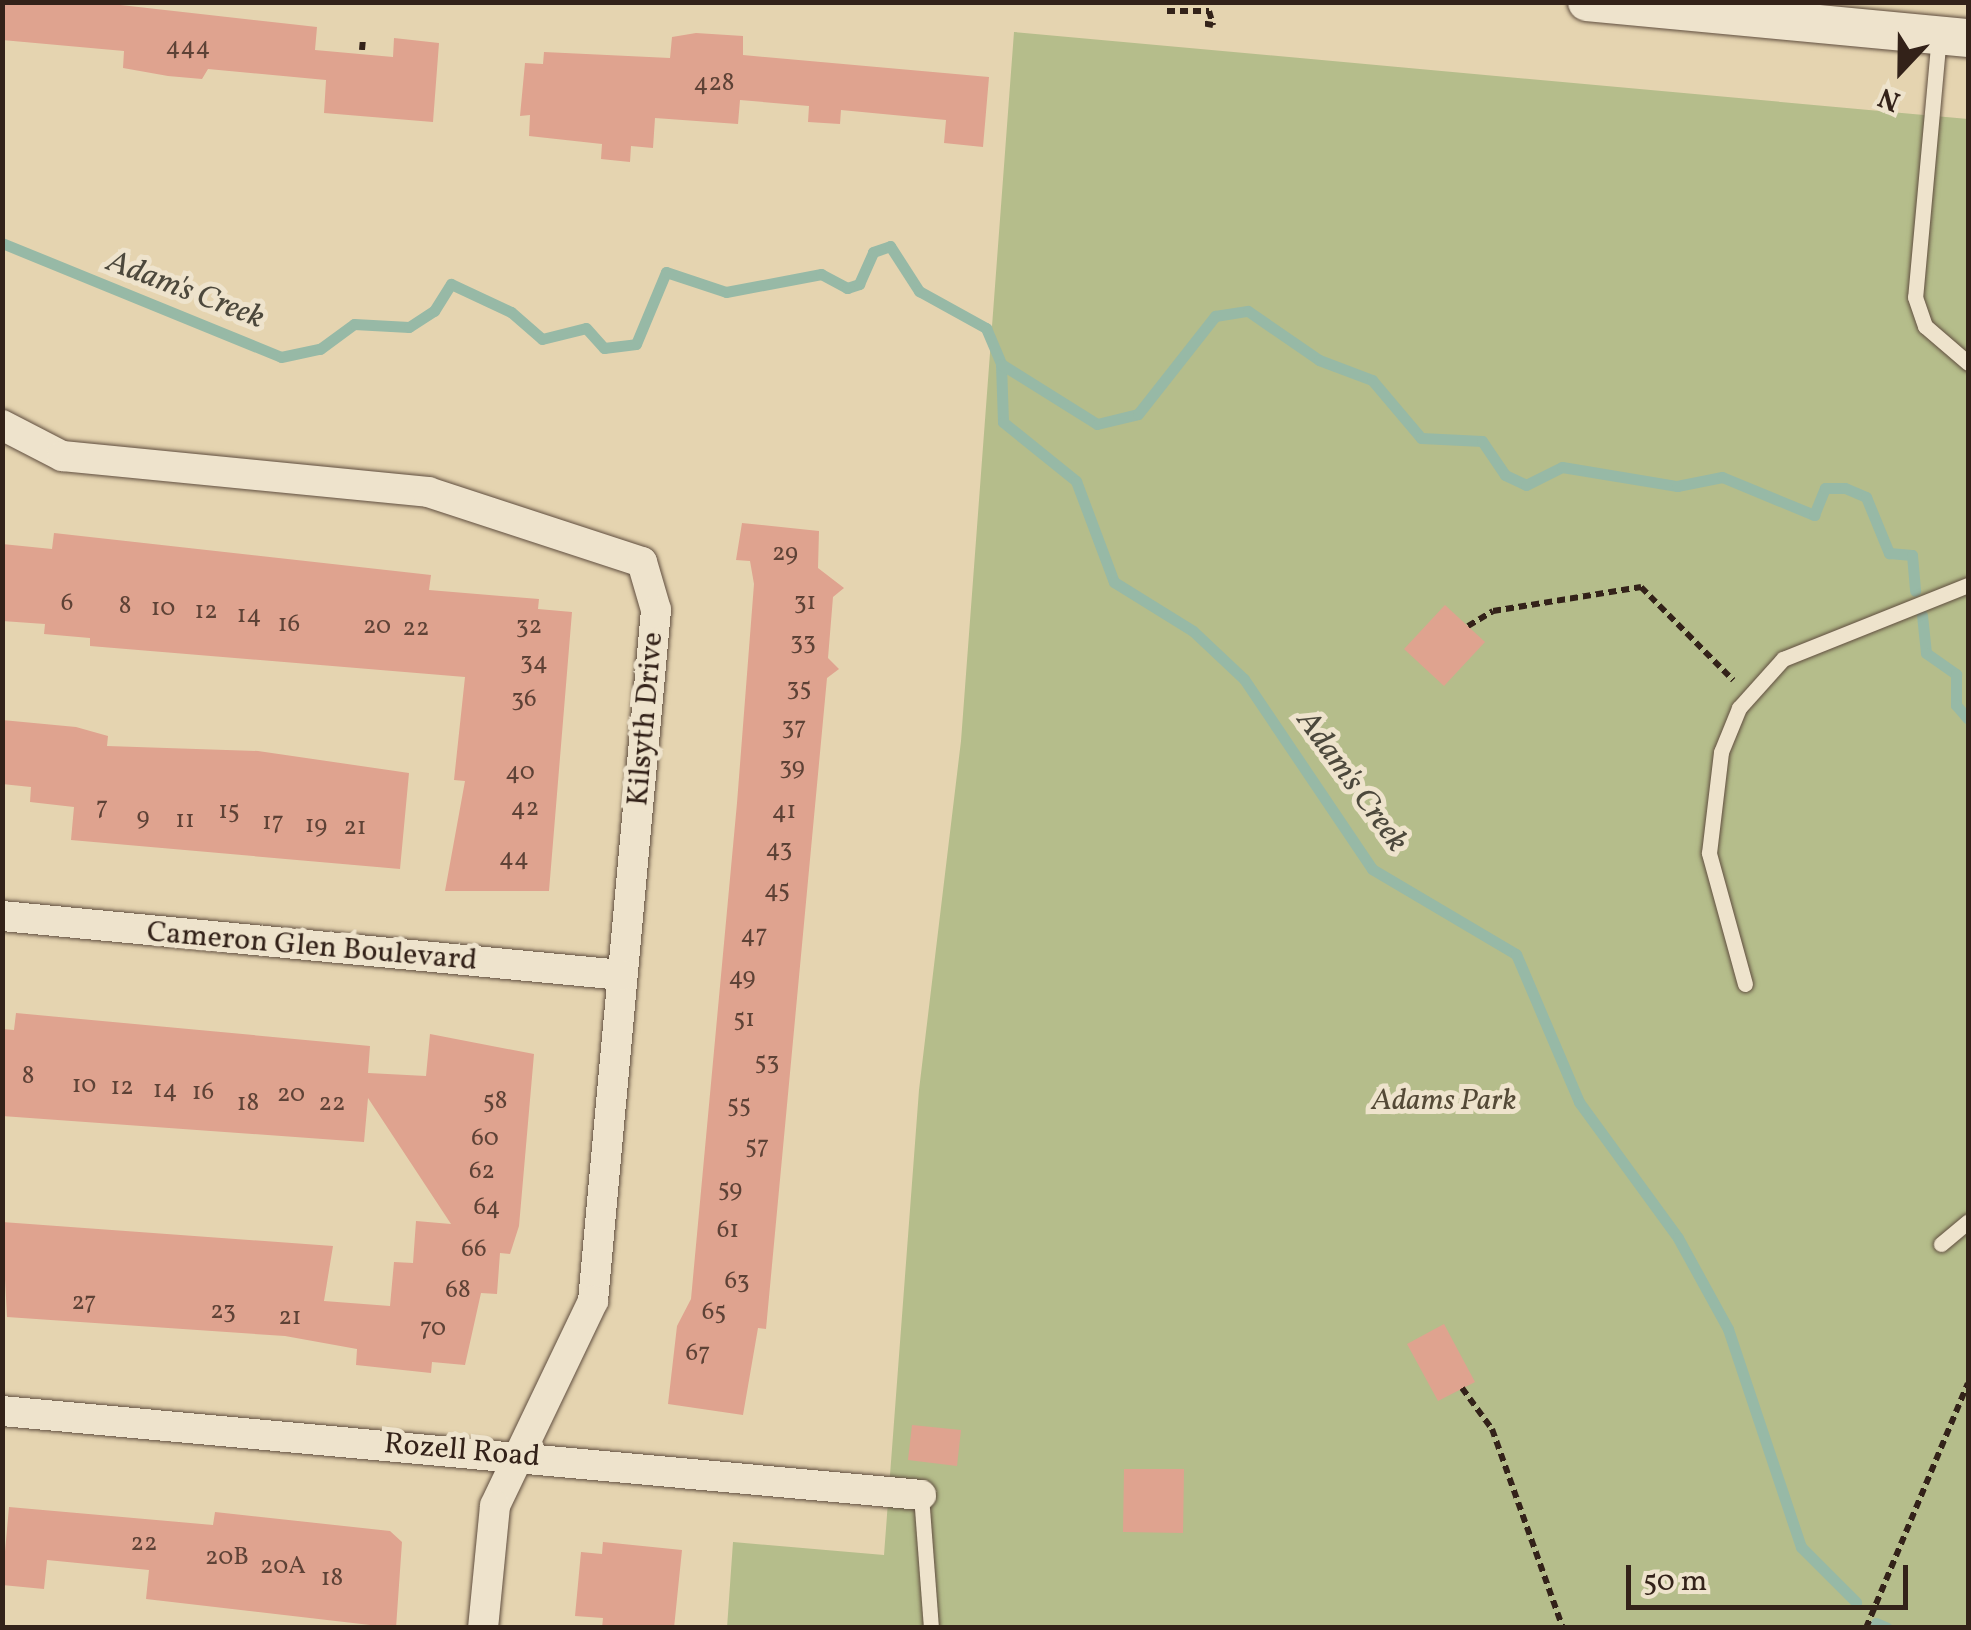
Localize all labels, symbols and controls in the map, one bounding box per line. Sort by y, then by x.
north arrow [1851,20,1951,120]
house number: 444 [166,33,210,63]
house number: 428 [693,69,735,99]
text: N [1873,76,1906,120]
water label: Adam's Creek [101,243,269,339]
house number: 29 [772,539,798,569]
house number: 31 [794,588,816,618]
house number: 6 [61,589,73,619]
house number: 8 [119,592,131,622]
house number: 10 [151,594,175,624]
house number: 12 [194,597,218,627]
house number: 14 [237,601,261,631]
house number: 16 [278,610,300,640]
house number: 20 [363,612,391,642]
house number: 32 [516,612,542,642]
house number: 22 [403,614,429,644]
house number: 33 [790,628,816,658]
street label: Kilsyth Drive [620,631,672,807]
house number: 34 [520,648,548,678]
house number: 35 [787,674,811,704]
house number: 36 [511,685,537,715]
water label: Adam's Creek [1287,704,1415,860]
house number: 37 [782,713,806,743]
house number: 39 [779,753,805,783]
house number: 40 [505,758,535,788]
house number: 7 [96,793,108,823]
house number: 42 [511,794,539,824]
house number: 15 [218,797,240,827]
house number: 41 [772,797,796,827]
house number: 9 [137,803,149,833]
house number: 11 [175,806,195,836]
house number: 17 [262,808,284,838]
house number: 19 [305,811,327,841]
house number: 21 [343,813,367,843]
house number: 43 [766,835,792,865]
house number: 44 [499,844,529,874]
house number: 45 [764,876,790,906]
street label: Cameron Glen Boulevard [145,915,479,979]
house number: 47 [740,921,768,951]
house number: 49 [728,963,756,993]
house number: 51 [733,1005,755,1035]
house number: 53 [755,1048,779,1078]
house number: 8 [22,1062,34,1092]
house number: 10 [72,1071,96,1101]
house number: 12 [110,1073,134,1103]
house number: 14 [153,1076,177,1106]
house number: 16 [192,1078,214,1108]
house number: 20 [277,1080,305,1110]
park label: Adams Park [1372,1083,1516,1119]
house number: 58 [483,1087,507,1117]
house number: 18 [237,1089,259,1119]
house number: 22 [319,1089,345,1119]
house number: 55 [727,1091,751,1121]
house number: 60 [471,1124,499,1154]
house number: 57 [745,1132,769,1162]
house number: 62 [469,1157,495,1187]
house number: 59 [718,1175,742,1205]
house number: 64 [474,1193,500,1223]
house number: 61 [717,1216,739,1246]
house number: 66 [461,1235,487,1265]
house number: 63 [724,1267,750,1297]
house number: 68 [445,1276,471,1306]
house number: 27 [72,1288,96,1318]
house number: 23 [210,1297,236,1327]
house number: 65 [702,1298,726,1328]
house number: 21 [278,1303,302,1333]
house number: 70 [420,1314,446,1344]
house number: 67 [686,1339,710,1369]
street label: Rozell Road [382,1426,542,1476]
house number: 22 [131,1529,157,1559]
house number: 20B [205,1543,249,1573]
scale bar [1631,1545,1914,1607]
house number: 20A [260,1552,306,1582]
text: 50 m [1643,1561,1707,1603]
house number: 18 [321,1564,343,1594]

